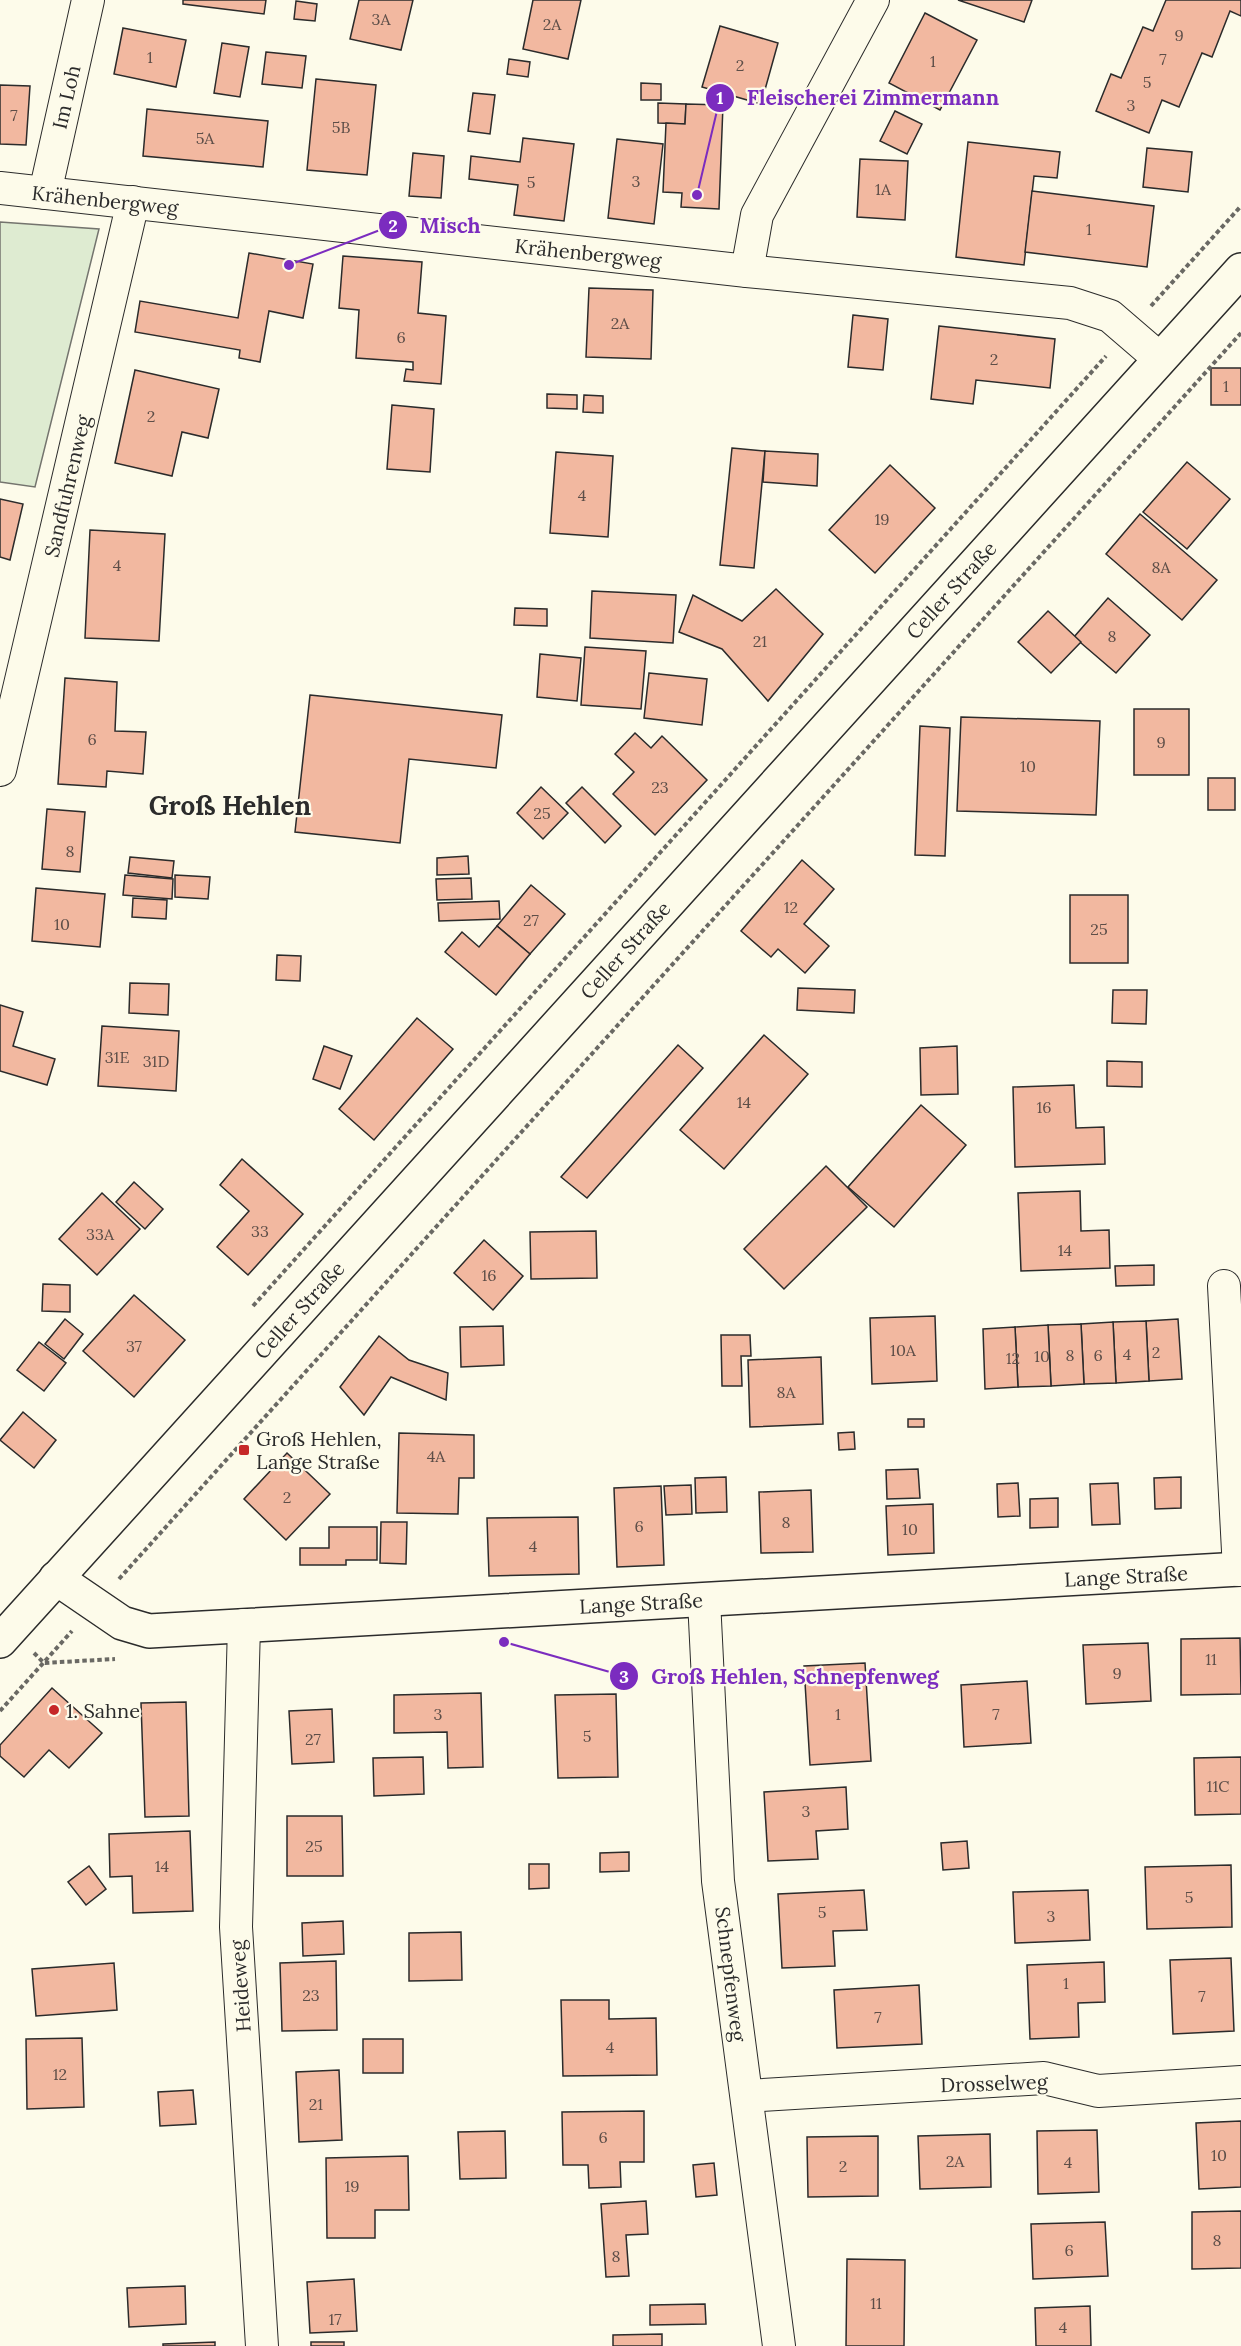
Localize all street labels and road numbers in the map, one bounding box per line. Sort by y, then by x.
street label: Im Loh [47,63,85,131]
street label: Krähenbergweg [30,180,181,220]
street label: Krähenbergweg [513,233,664,273]
street label: Sandfuhrenweg [38,411,96,560]
street label: Celler Straße [901,536,1001,644]
street label: Celler Straße [575,896,675,1004]
street label: Celler Straße [249,1256,349,1364]
street label: Lange Straße [1064,1560,1189,1592]
street label: Lange Straße [579,1587,704,1619]
street label: Schnepfenweg [710,1905,752,2044]
street label: Heideweg [224,1938,256,2033]
street label: Drosselweg [940,2069,1049,2097]

